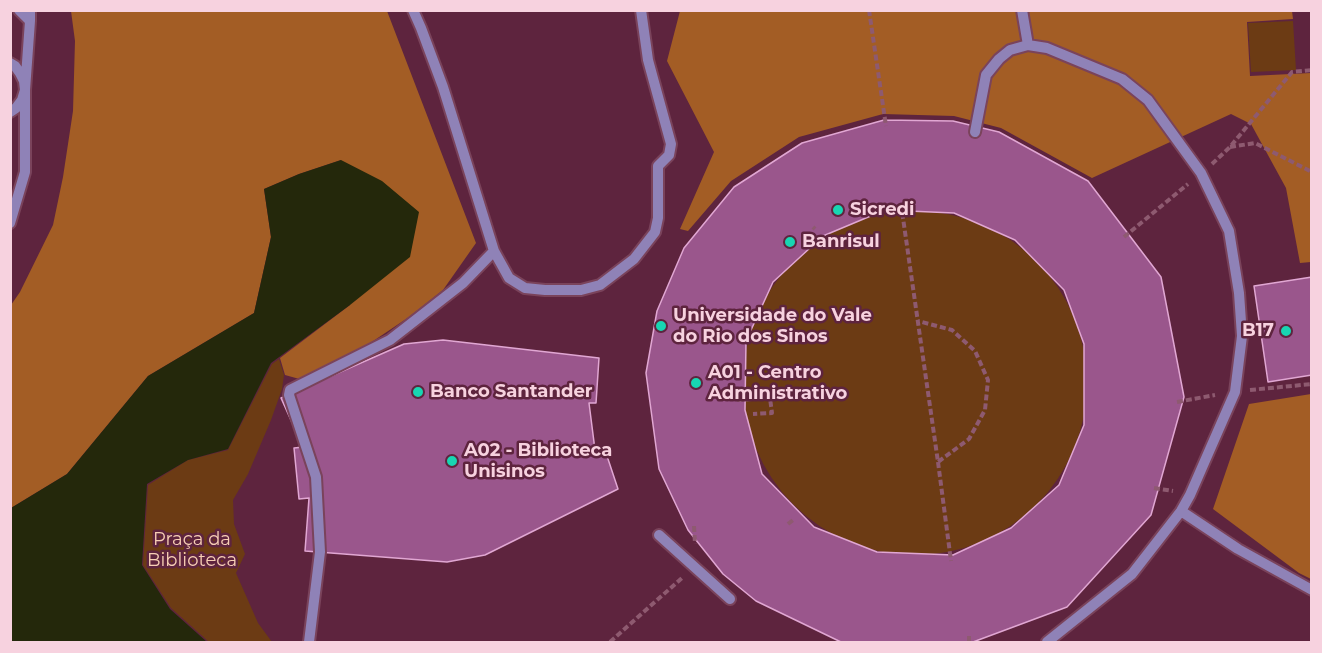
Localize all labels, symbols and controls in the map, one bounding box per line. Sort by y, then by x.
place label: Sicredi [850,199,914,221]
marker: Sicredi [831,203,845,217]
place label: Banrisul [802,231,880,253]
marker: Banrisul [783,235,797,249]
place label: Universidade do Vale do Rio dos Sinos [673,305,872,348]
marker: Universidade do Vale do Rio dos Sinos [654,319,668,333]
place label: B17 [1242,320,1274,342]
marker: B17 [1279,324,1293,338]
place label: A01 - Centro Administrativo [708,362,847,404]
marker: A01 - Centro Administrativo [689,376,703,390]
place label: Banco Santander [430,381,593,403]
marker: Banco Santander [411,385,425,399]
place label: A02 - Biblioteca Unisinos [464,440,612,482]
marker: A02 - Biblioteca Unisinos [445,454,459,468]
park label: Praça da Biblioteca [147,529,237,572]

